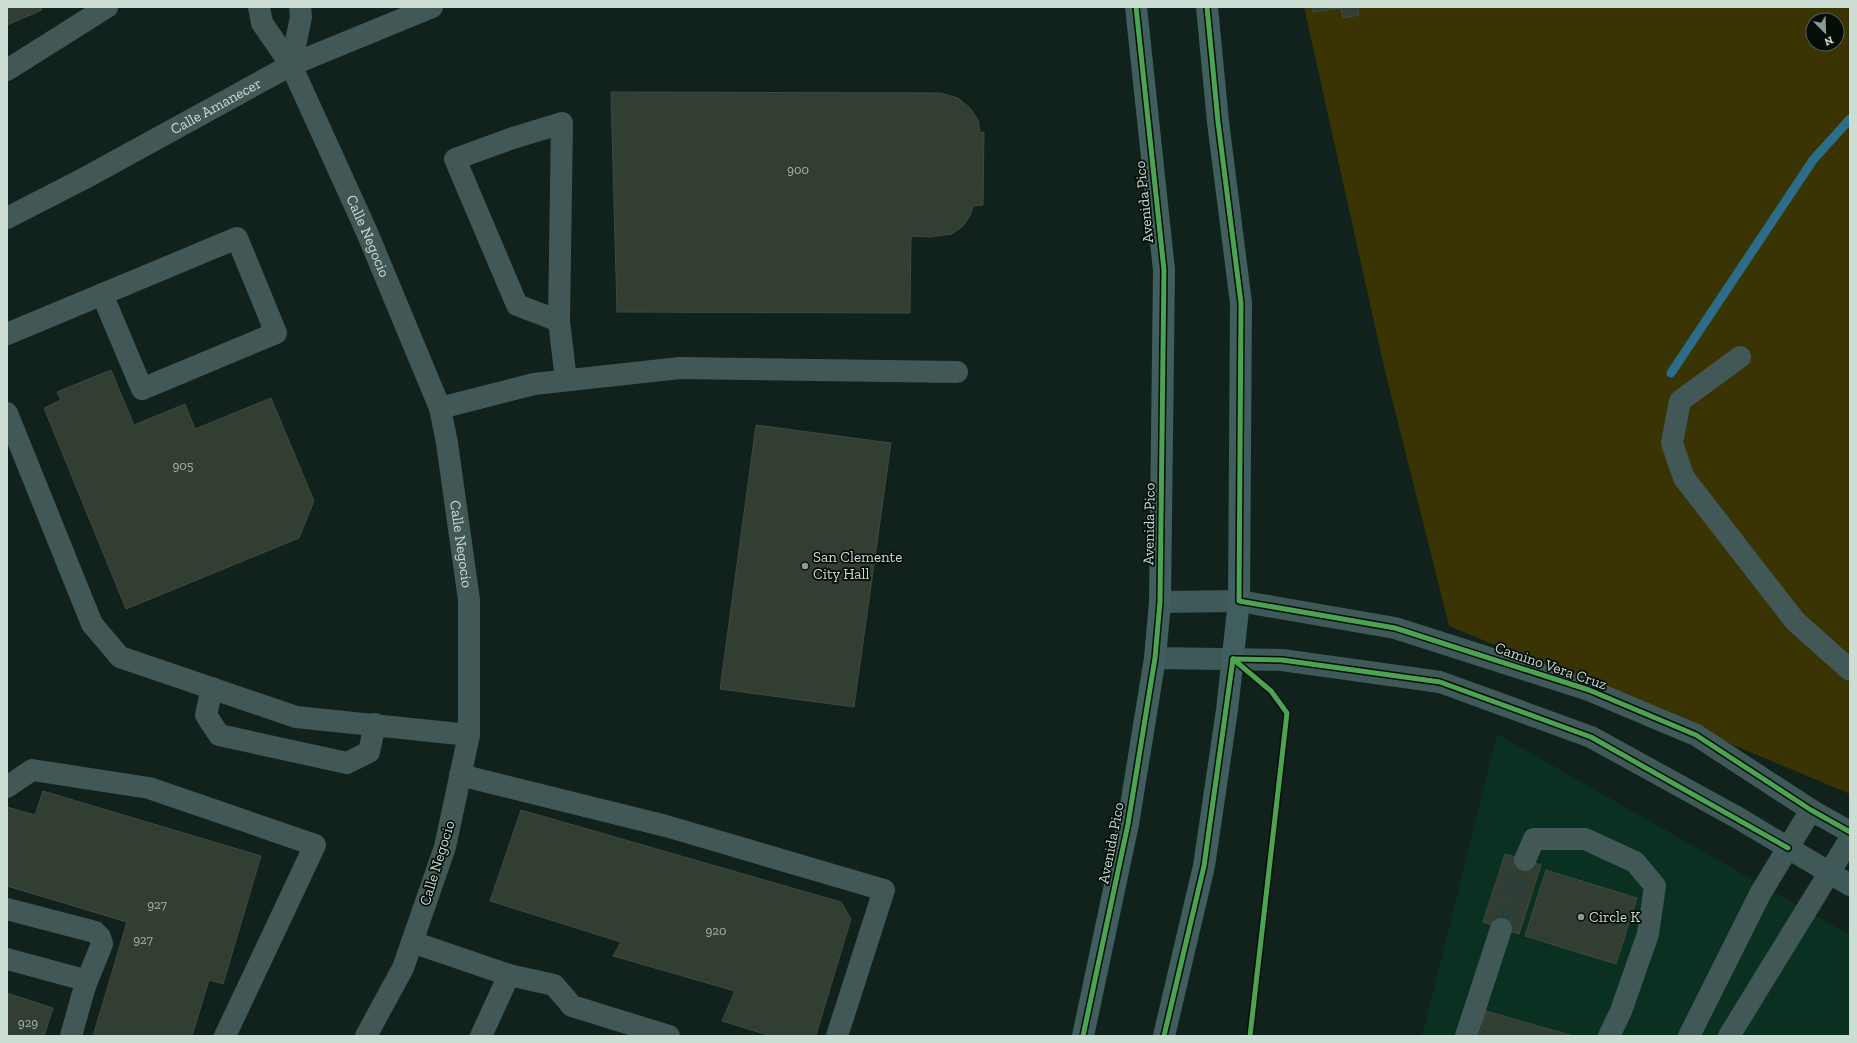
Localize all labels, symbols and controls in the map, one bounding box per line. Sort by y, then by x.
north arrow [1805,12,1845,52]
text: N [1822,33,1835,49]
street label: Calle Amanecer [167,74,264,138]
street label: Avenida Pico [1131,160,1157,244]
house number: 900 [787,162,809,177]
street label: Calle Negocio [342,192,394,280]
house number: 905 [172,458,194,473]
street label: Avenida Pico [1139,482,1159,565]
street label: Calle Negocio [446,499,476,589]
place label: San Clemente City Hall [813,548,902,583]
marker: San Clemente City Hall [800,561,810,571]
street label: Camino Vera Cruz [1493,638,1609,694]
street label: Avenida Pico [1094,800,1128,885]
street label: Calle Negocio [416,818,459,908]
house number: 927 [147,897,167,912]
place label: Circle K [1589,908,1641,926]
marker: Circle K [1576,912,1586,922]
house number: 920 [705,923,727,938]
house number: 927 [133,932,153,947]
house number: 929 [18,1015,38,1030]

